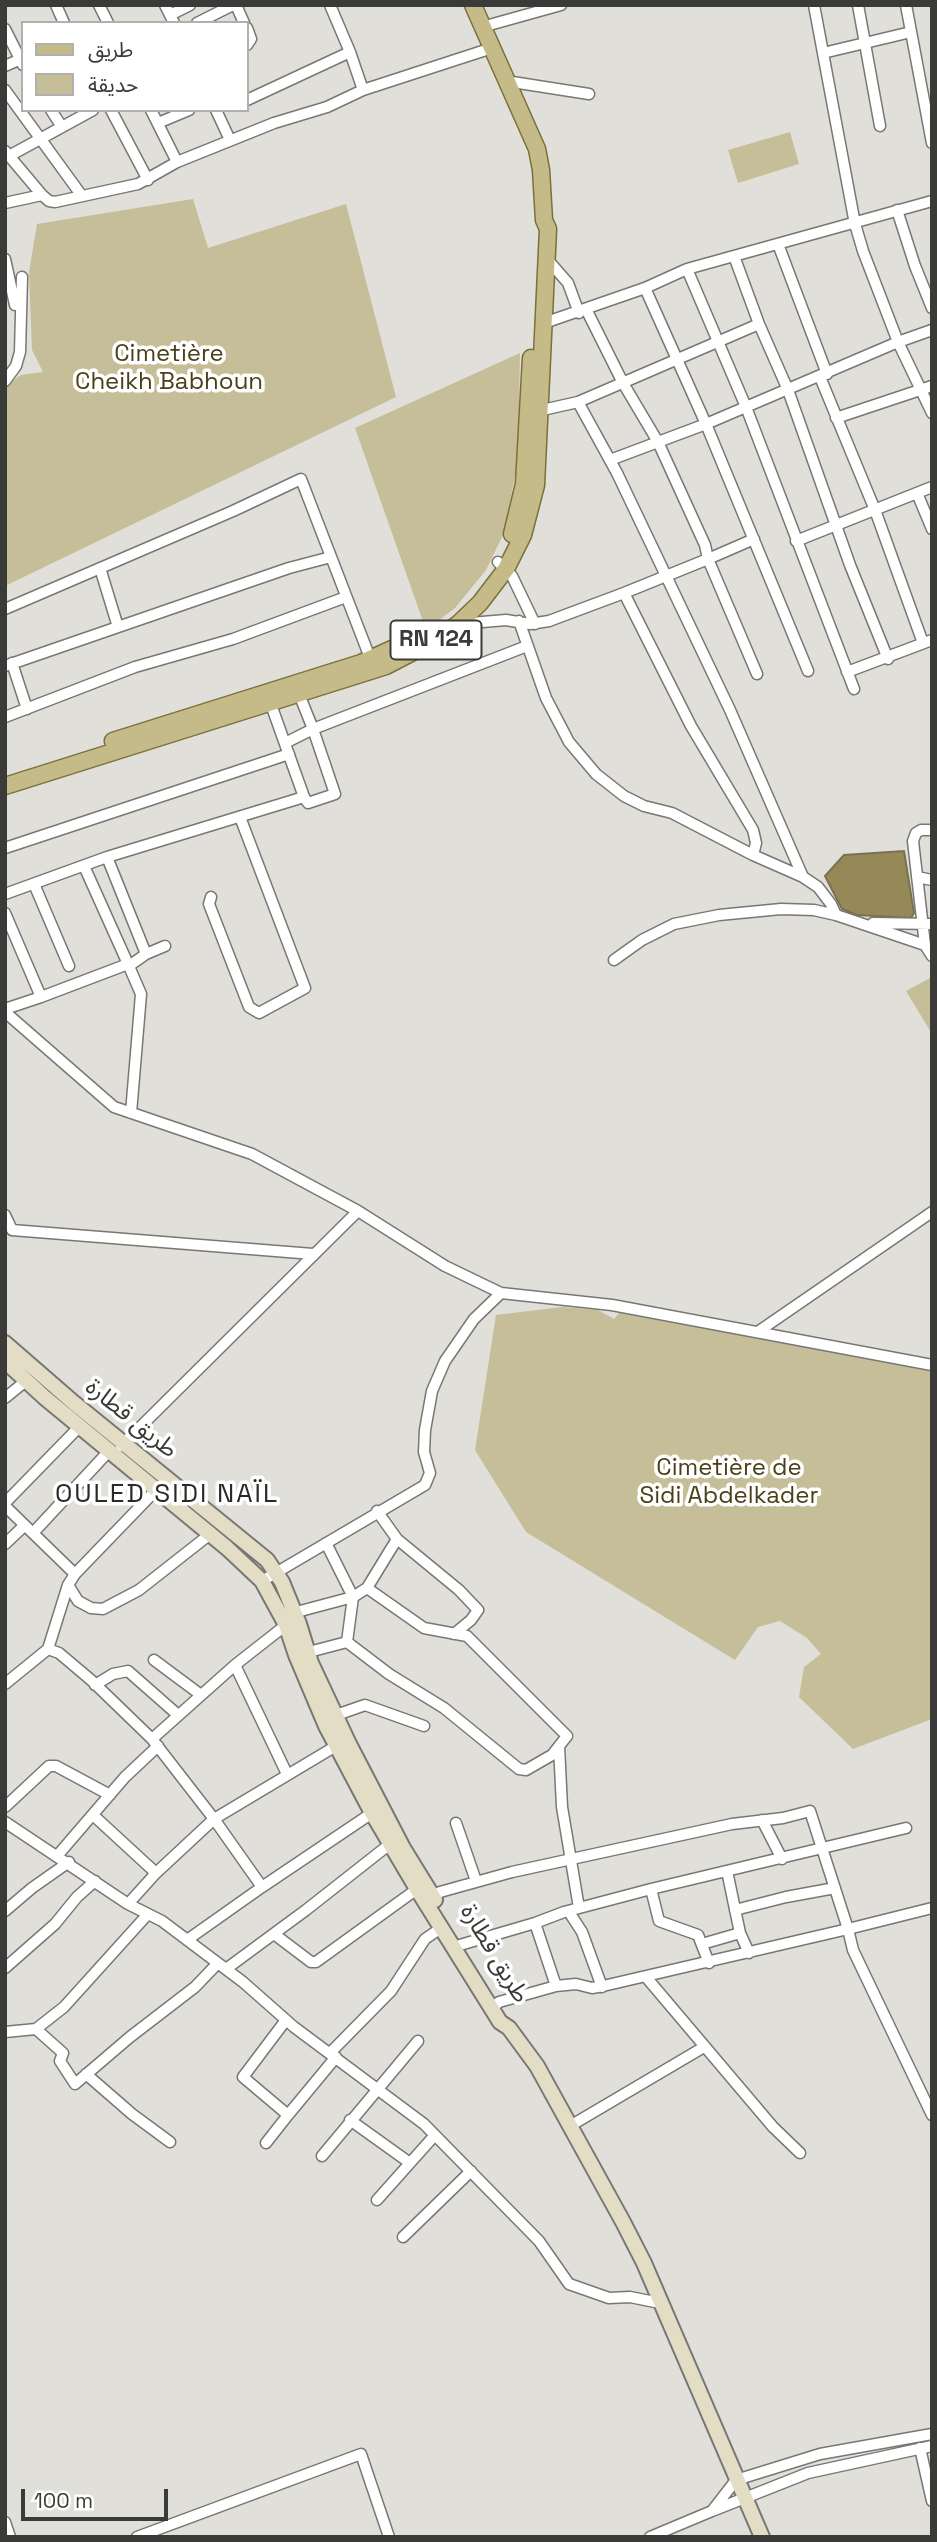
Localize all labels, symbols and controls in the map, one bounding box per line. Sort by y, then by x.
legend [21,21,248,112]
text: طريق [88,36,133,63]
text: حديقة [88,71,138,98]
park label: Cimetière Cheikh Babhoun [75,340,263,396]
road number: RN 124 [390,620,481,660]
street label: طريق قطارة [79,1373,183,1465]
park label: Cimetière de Sidi Abdelkader [639,1454,819,1510]
district label: OULED SIDI NAÏL [57,1479,277,1511]
street label: طريق قطارة [453,1899,535,2009]
scale bar [24,2476,172,2520]
text: 100 m [34,2487,93,2514]

